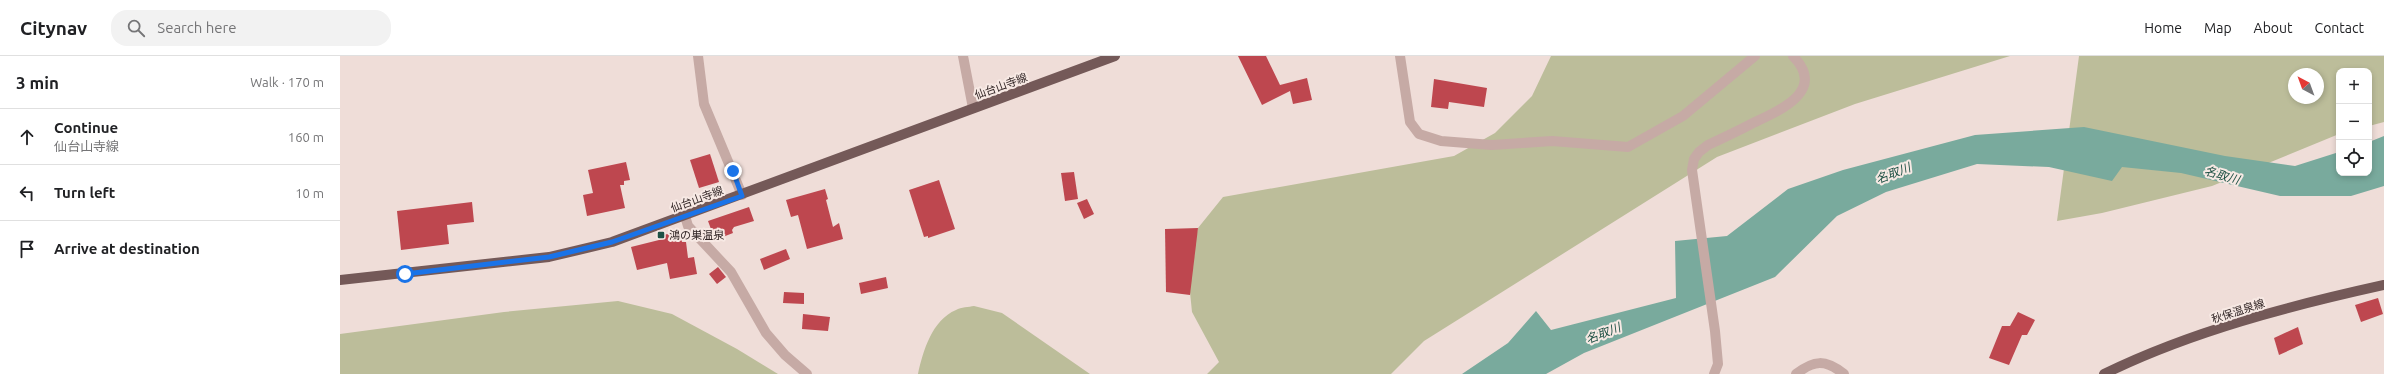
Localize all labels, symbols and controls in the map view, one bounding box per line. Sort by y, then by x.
search box [111,10,391,46]
text: Citynav [20,17,87,39]
icon: search [125,17,147,39]
text: Search here [157,19,237,36]
text: Home [2144,20,2182,36]
text: Map [2204,20,2232,36]
text: About [2254,20,2293,36]
text: Contact [2315,20,2364,36]
north arrow [2288,68,2324,104]
map controls [2336,68,2372,176]
button: + [2336,68,2372,104]
street label: 仙台山寺線 [973,71,1029,101]
text: 3 min [16,73,59,92]
text: Walk · 170 m [250,75,324,89]
button: − [2336,104,2372,140]
text: Continue [54,119,118,136]
icon: ahead [16,126,38,148]
text: 160 m [288,130,324,144]
text: 仙台山寺線 [54,139,119,153]
button: locate [2336,140,2372,176]
water label: 名取川 [1874,160,1914,186]
route end [724,162,742,180]
water label: 名取川 [2203,164,2243,187]
icon: left [16,182,38,204]
text: Turn left [54,184,115,201]
street label: 仙台山寺線 [669,184,725,214]
text: 10 m [295,186,324,200]
place label: 鴻の巣温泉 [669,229,725,241]
marker: 鴻の巣温泉 [656,230,666,240]
icon: arrive [16,238,38,260]
text: Arrive at destination [54,240,200,257]
route start [396,265,414,283]
street label: 秋保温泉線 [2210,297,2266,325]
water label: 名取川 [1584,320,1624,346]

